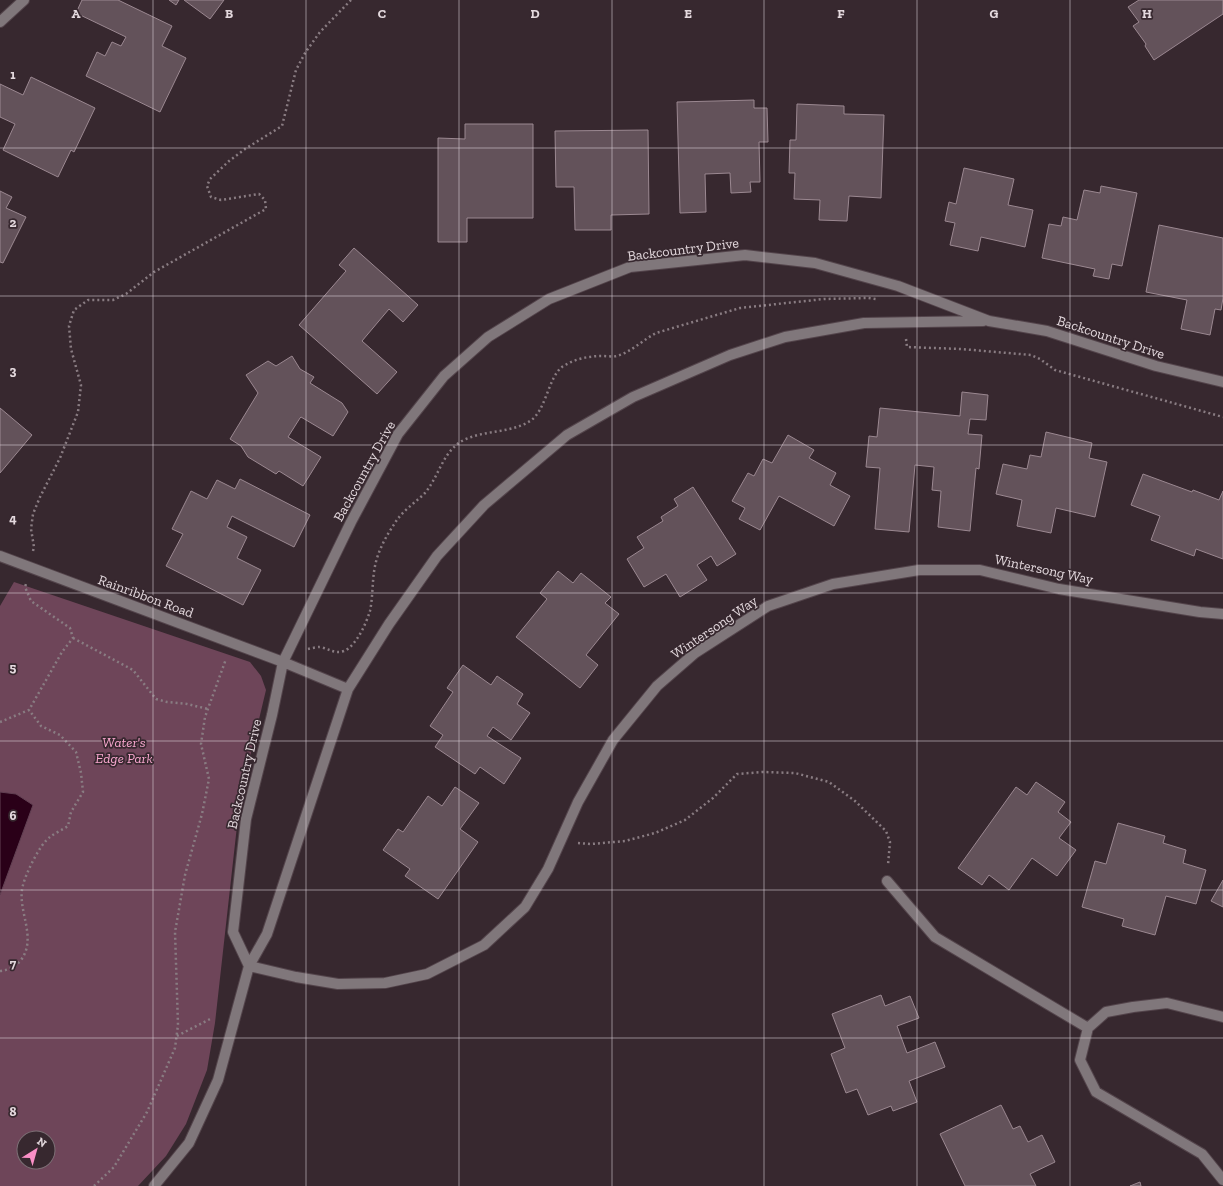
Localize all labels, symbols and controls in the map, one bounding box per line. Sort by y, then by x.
text: A [72,6,81,21]
text: B [225,6,233,21]
text: C [378,6,386,21]
text: D [530,6,540,21]
text: E [684,6,692,21]
text: F [837,6,845,21]
text: G [990,6,999,21]
text: H [1142,6,1152,21]
text: 1 [10,67,16,82]
text: 2 [10,215,17,230]
street label: Backcountry Drive [626,234,740,265]
street label: Backcountry Drive [1055,312,1167,363]
text: 3 [10,363,17,378]
street label: Backcountry Drive [330,418,399,524]
text: 4 [9,511,17,526]
street label: Wintersong Way [993,551,1096,588]
street label: Rainribbon Road [96,571,196,622]
street label: Wintersong Way [668,592,761,662]
text: 5 [10,660,17,675]
street label: Backcountry Drive [224,717,265,831]
park label: Water's Edge Park [95,734,153,767]
text: 6 [10,808,17,823]
text: 7 [10,956,17,971]
text: 8 [9,1104,17,1119]
north arrow [16,1130,56,1170]
text: N [34,1135,49,1151]

